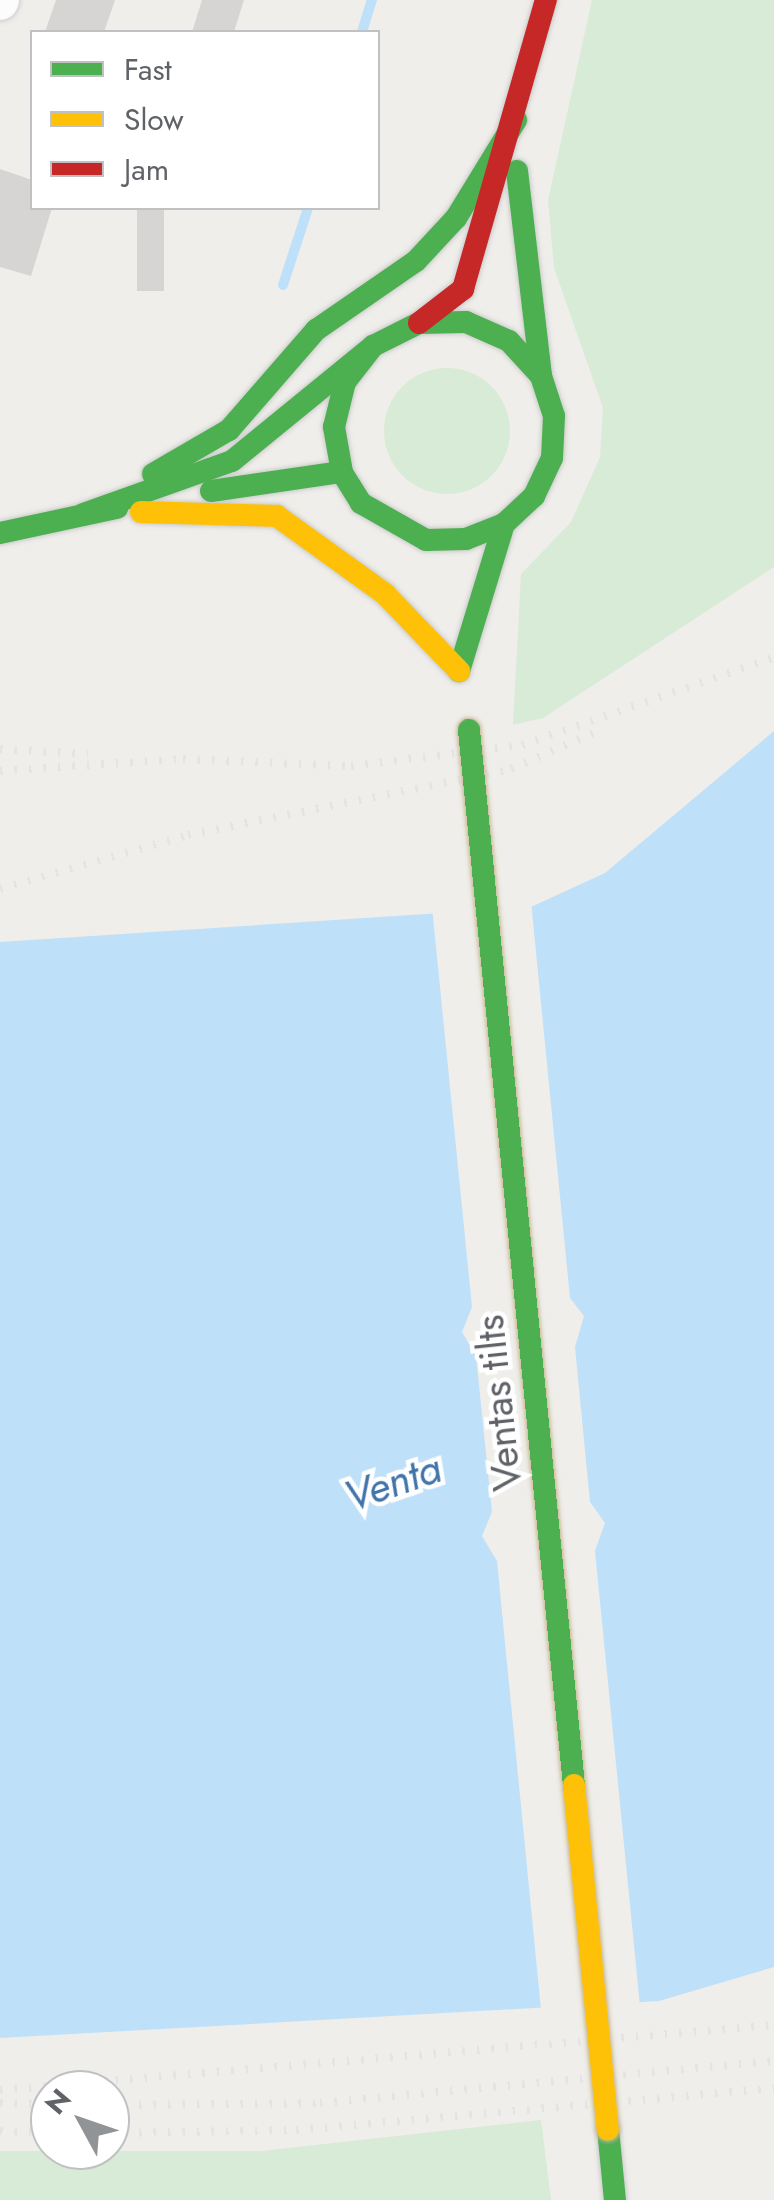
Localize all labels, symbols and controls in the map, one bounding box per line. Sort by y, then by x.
legend [30,30,380,210]
text: Fast [124,48,172,91]
text: Slow [124,98,184,141]
text: Jam [124,148,169,191]
street label: Ventas tilts [465,1313,531,1493]
water label: Venta [338,1443,448,1523]
north arrow [30,2070,130,2170]
text: N [35,2080,81,2123]

